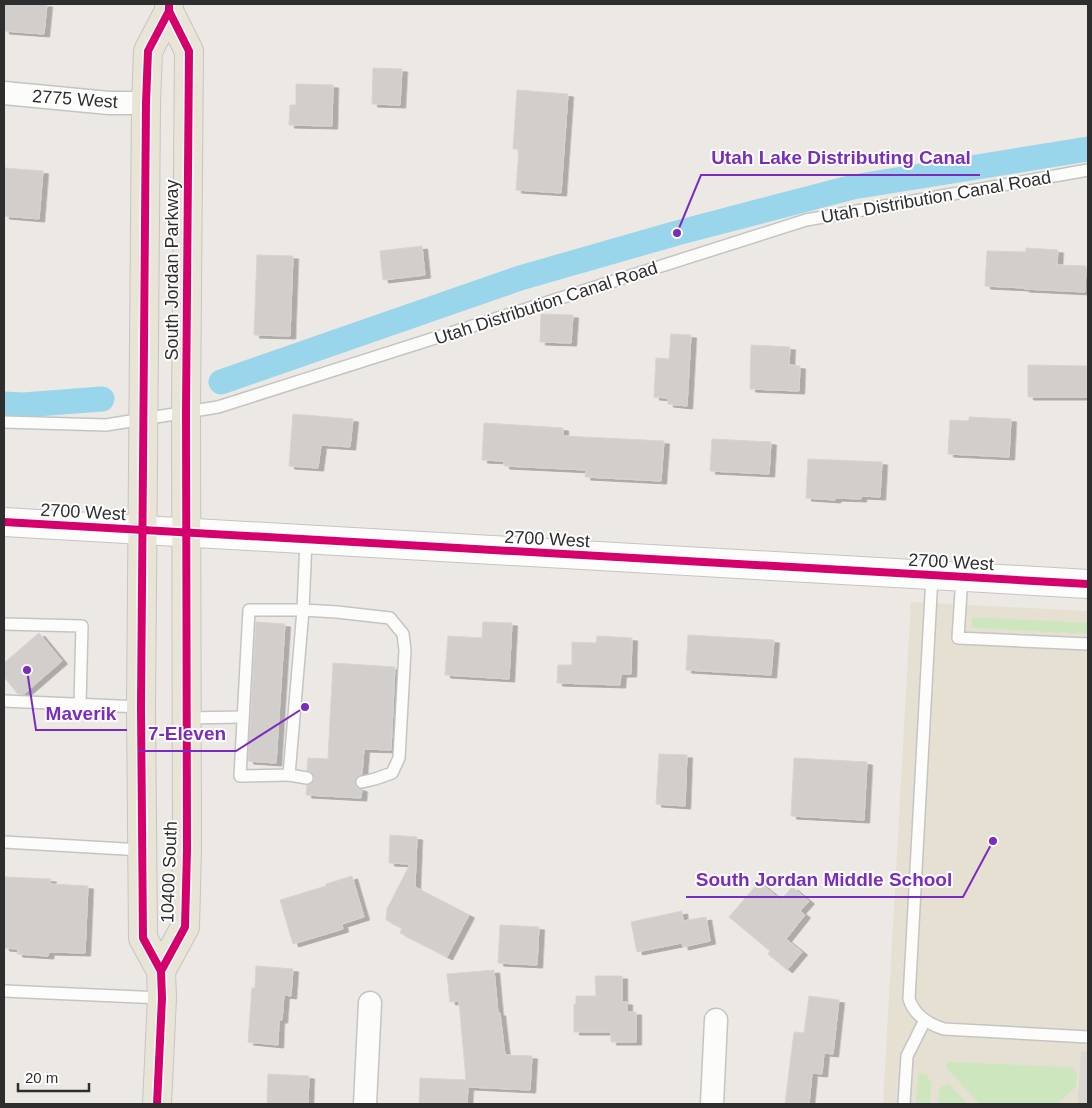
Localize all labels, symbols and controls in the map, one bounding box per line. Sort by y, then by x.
street label: 2775 West [32,86,118,112]
callout: Utah Lake Distributing Canal [701,141,980,175]
text: Utah Lake Distributing Canal [711,147,971,168]
street label: Utah Distribution Canal Road [819,167,1053,227]
street label: South Jordan Parkway [162,179,182,361]
street label: Utah Distribution Canal Road [432,257,660,349]
street label: 2700 West [40,500,126,524]
street label: 2700 West [504,527,590,551]
street label: 2700 West [908,550,994,574]
callout: Maverik [36,696,127,730]
text: Maverik [46,703,117,724]
callout: 7-Eleven [138,717,236,751]
text: 7-Eleven [148,723,226,744]
street label: 10400 South [157,821,181,923]
callout: South Jordan Middle School [686,863,963,897]
text: South Jordan Middle School [696,869,952,890]
scale bar [18,1060,89,1092]
text: 20 m [25,1069,58,1086]

